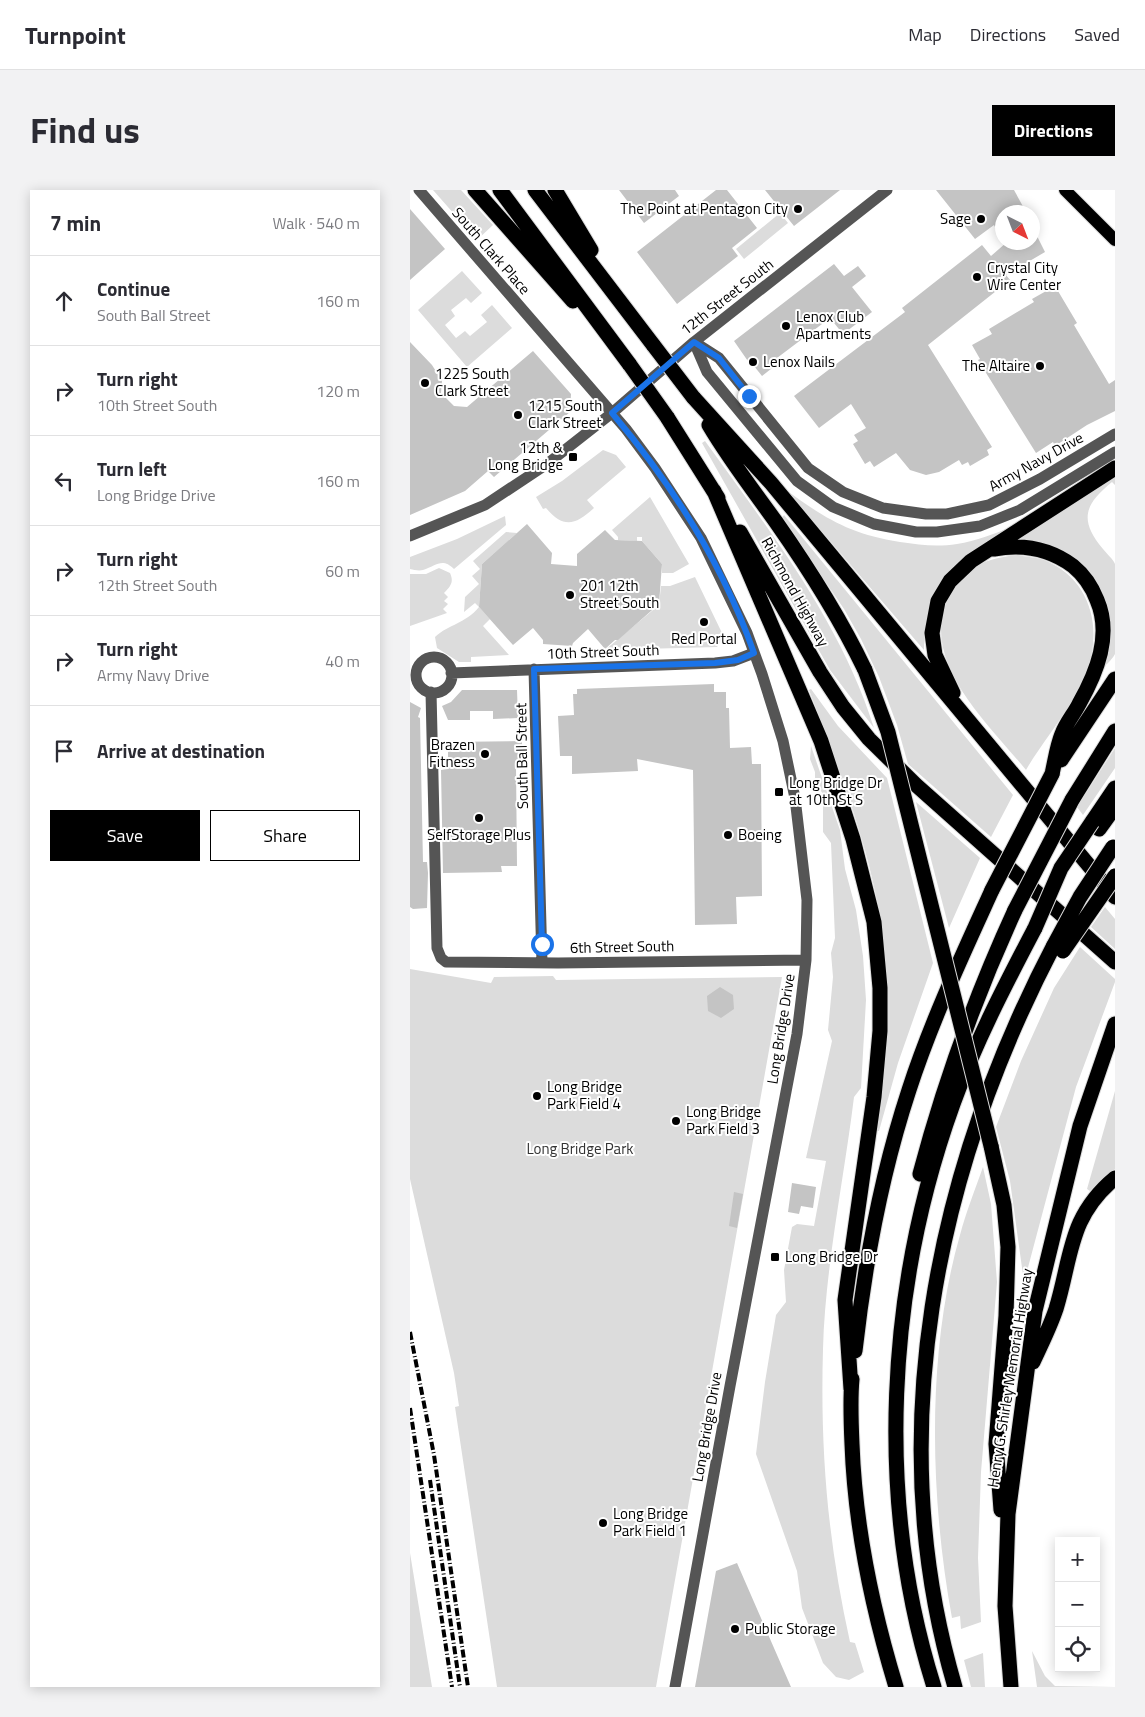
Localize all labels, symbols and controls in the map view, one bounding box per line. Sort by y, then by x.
text: Turnpoint [25,17,126,53]
text: Map [908,21,942,48]
text: Directions [970,21,1046,48]
text: Saved [1074,21,1120,48]
text: Find us [30,103,140,157]
button: Directions [992,105,1115,156]
place label: The Point at Pentagon City [620,197,788,220]
street label: South Clark Place [447,202,536,299]
marker: The Point at Pentagon City [792,203,804,215]
north arrow [995,205,1040,250]
text: 7 min [50,207,101,239]
place label: Sage [940,207,971,230]
text: Walk · 540 m [272,211,360,235]
marker: Sage [975,213,987,225]
street label: 12th Street South [675,253,778,340]
place label: Crystal City Wire Center [987,256,1061,296]
marker: Crystal City Wire Center [971,271,983,283]
text: Continue [97,274,170,303]
icon: ahead [50,287,78,315]
text: 160 m [316,289,360,313]
text: South Ball Street [97,303,210,327]
place label: Lenox Club Apartments [796,305,871,345]
marker: Lenox Club Apartments [780,320,792,332]
place label: Lenox Nails [763,350,835,373]
place label: The Altaire [962,354,1030,377]
marker: Lenox Nails [747,356,759,368]
marker: The Altaire [1034,360,1046,372]
place label: 1225 South Clark Street [435,362,509,402]
text: Turn right [97,364,178,393]
icon: right [50,377,78,405]
marker: 1225 South Clark Street [419,377,431,389]
text: 120 m [316,379,360,403]
route end [738,385,761,408]
text: 10th Street South [97,393,217,417]
place label: 1215 South Clark Street [528,394,602,434]
marker: 1215 South Clark Street [512,409,524,421]
street label: Army Navy Drive [984,426,1087,497]
place label: 12th & Long Bridge [488,436,564,476]
marker: 12th & Long Bridge [567,451,579,463]
text: Turn left [97,454,167,483]
icon: left [50,467,78,495]
text: 160 m [316,469,360,493]
text: Long Bridge Drive [97,483,216,507]
street label: Richmond Highway [756,533,835,651]
text: Turn right [97,544,178,573]
icon: right [50,557,78,585]
text: 60 m [325,559,360,583]
text: 12th Street South [97,573,217,597]
place label: 201 12th Street South [580,574,659,614]
marker: 201 12th Street South [564,589,576,601]
marker: Red Portal [698,616,710,628]
place label: Red Portal [671,627,737,650]
text: Turn right [97,634,178,663]
street label: 10th Street South [546,638,660,665]
icon: right [50,647,78,675]
text: 40 m [325,649,360,673]
text: Army Navy Drive [97,663,209,687]
street label: South Ball Street [509,702,534,809]
place label: Brazen Fitness [429,733,475,773]
text: Arrive at destination [97,736,265,765]
icon: arrive [50,737,78,765]
marker: Brazen Fitness [479,748,491,760]
place label: Long Bridge Dr at 10th St S [789,771,882,811]
marker: Long Bridge Dr at 10th St S [773,786,785,798]
button: Save [50,810,200,861]
button: Share [210,810,360,861]
marker: SelfStorage Plus [473,812,485,824]
place label: SelfStorage Plus [427,823,531,846]
place label: Boeing [738,823,782,846]
marker: Boeing [722,829,734,841]
route start [531,933,554,956]
street label: 6th Street South [570,934,674,959]
street label: Long Bridge Drive [760,972,801,1086]
place label: Long Bridge Park Field 4 [547,1075,622,1115]
marker: Long Bridge Park Field 4 [531,1090,543,1102]
place label: Long Bridge Park Field 3 [686,1100,761,1140]
marker: Long Bridge Park Field 3 [670,1115,682,1127]
park label: Long Bridge Park [526,1137,634,1160]
place label: Long Bridge Dr [785,1245,878,1268]
marker: Long Bridge Dr [769,1251,781,1263]
street label: Henry G. Shirley Memorial Highway [981,1267,1038,1489]
street label: Long Bridge Drive [686,1370,727,1484]
place label: Long Bridge Park Field 1 [613,1502,688,1542]
marker: Long Bridge Park Field 1 [597,1517,609,1529]
map controls [1055,1537,1100,1672]
button: + [1055,1537,1100,1582]
button: − [1055,1582,1100,1627]
place label: Public Storage [745,1617,836,1640]
marker: Public Storage [729,1623,741,1635]
button: locate [1055,1627,1100,1672]

